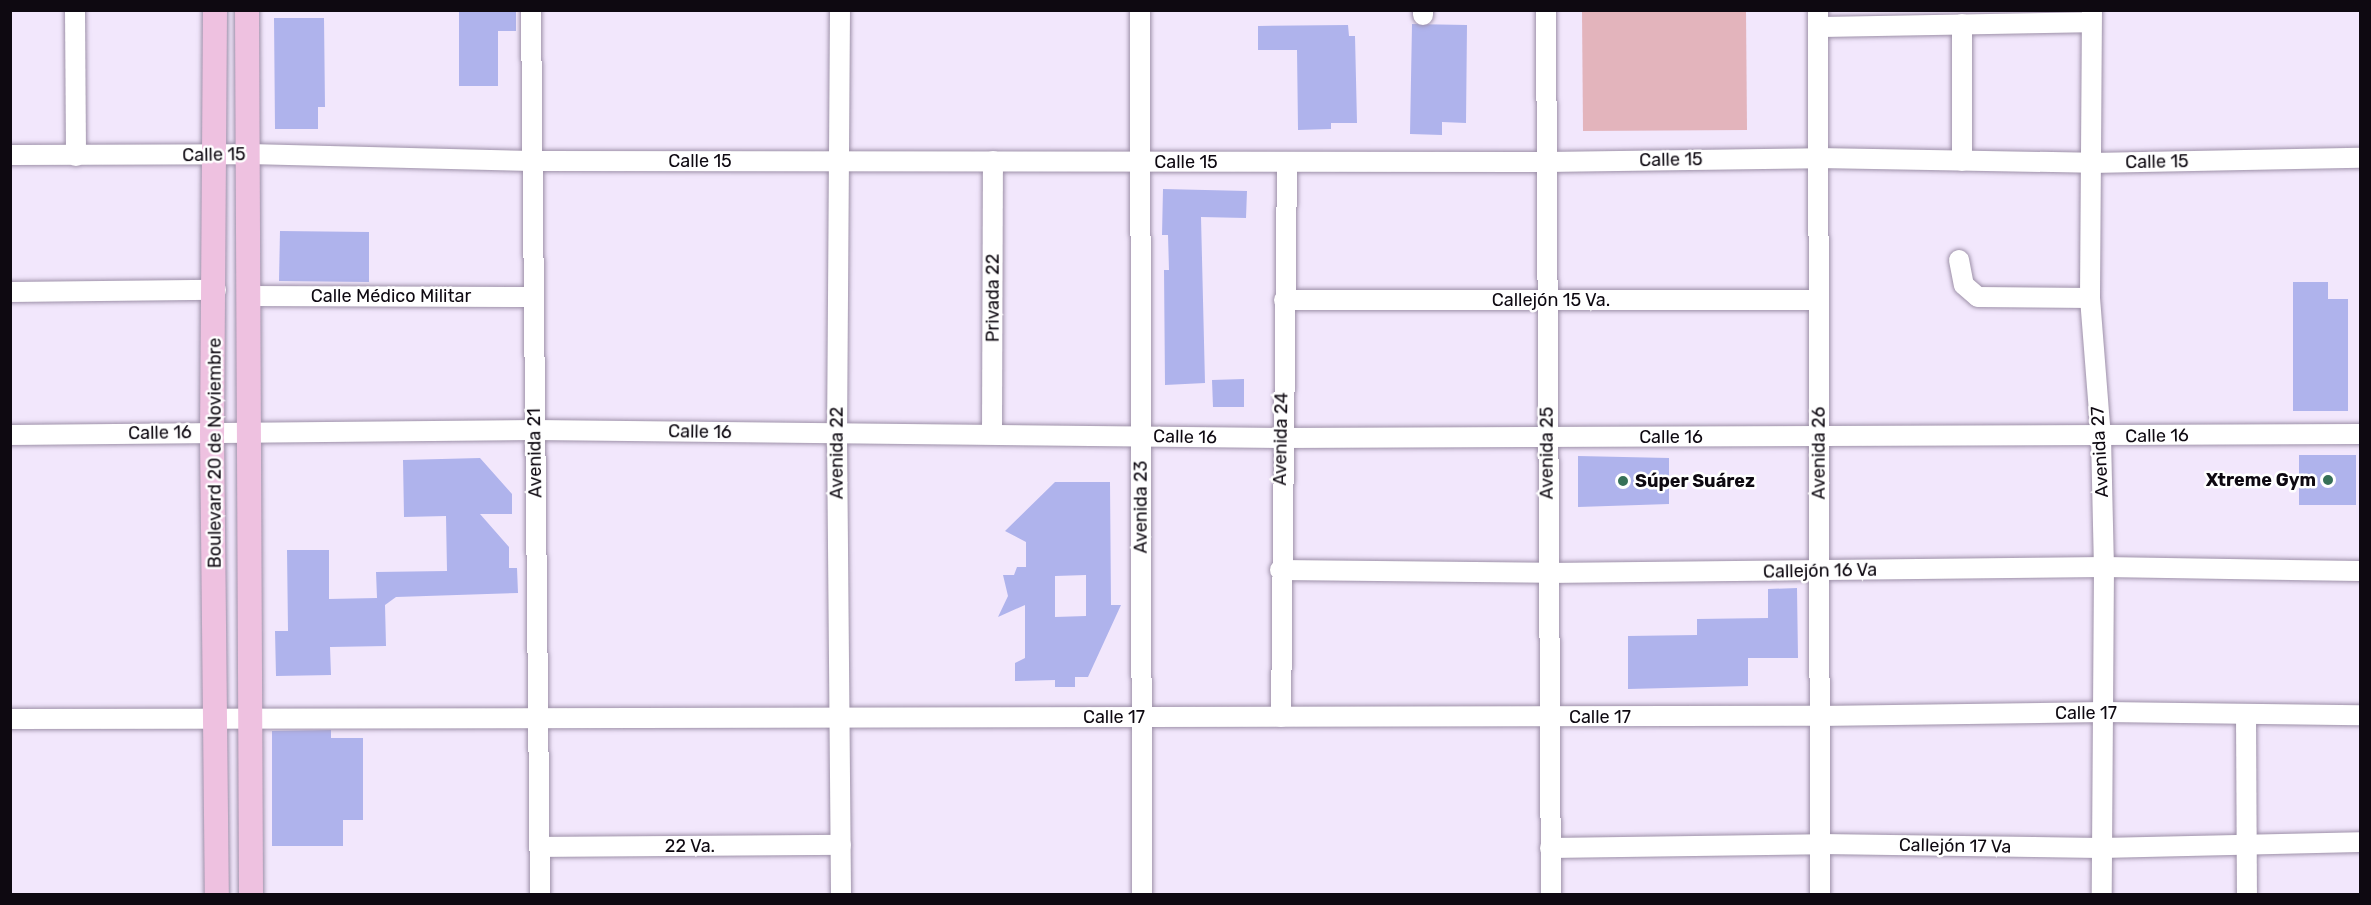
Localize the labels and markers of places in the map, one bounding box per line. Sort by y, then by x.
place label: Xtreme Gym [2206,469,2316,491]
place label: Súper Suárez [1635,470,1755,492]
marker: Xtreme Gym [2321,473,2335,487]
marker: Súper Suárez [1616,474,1630,488]

